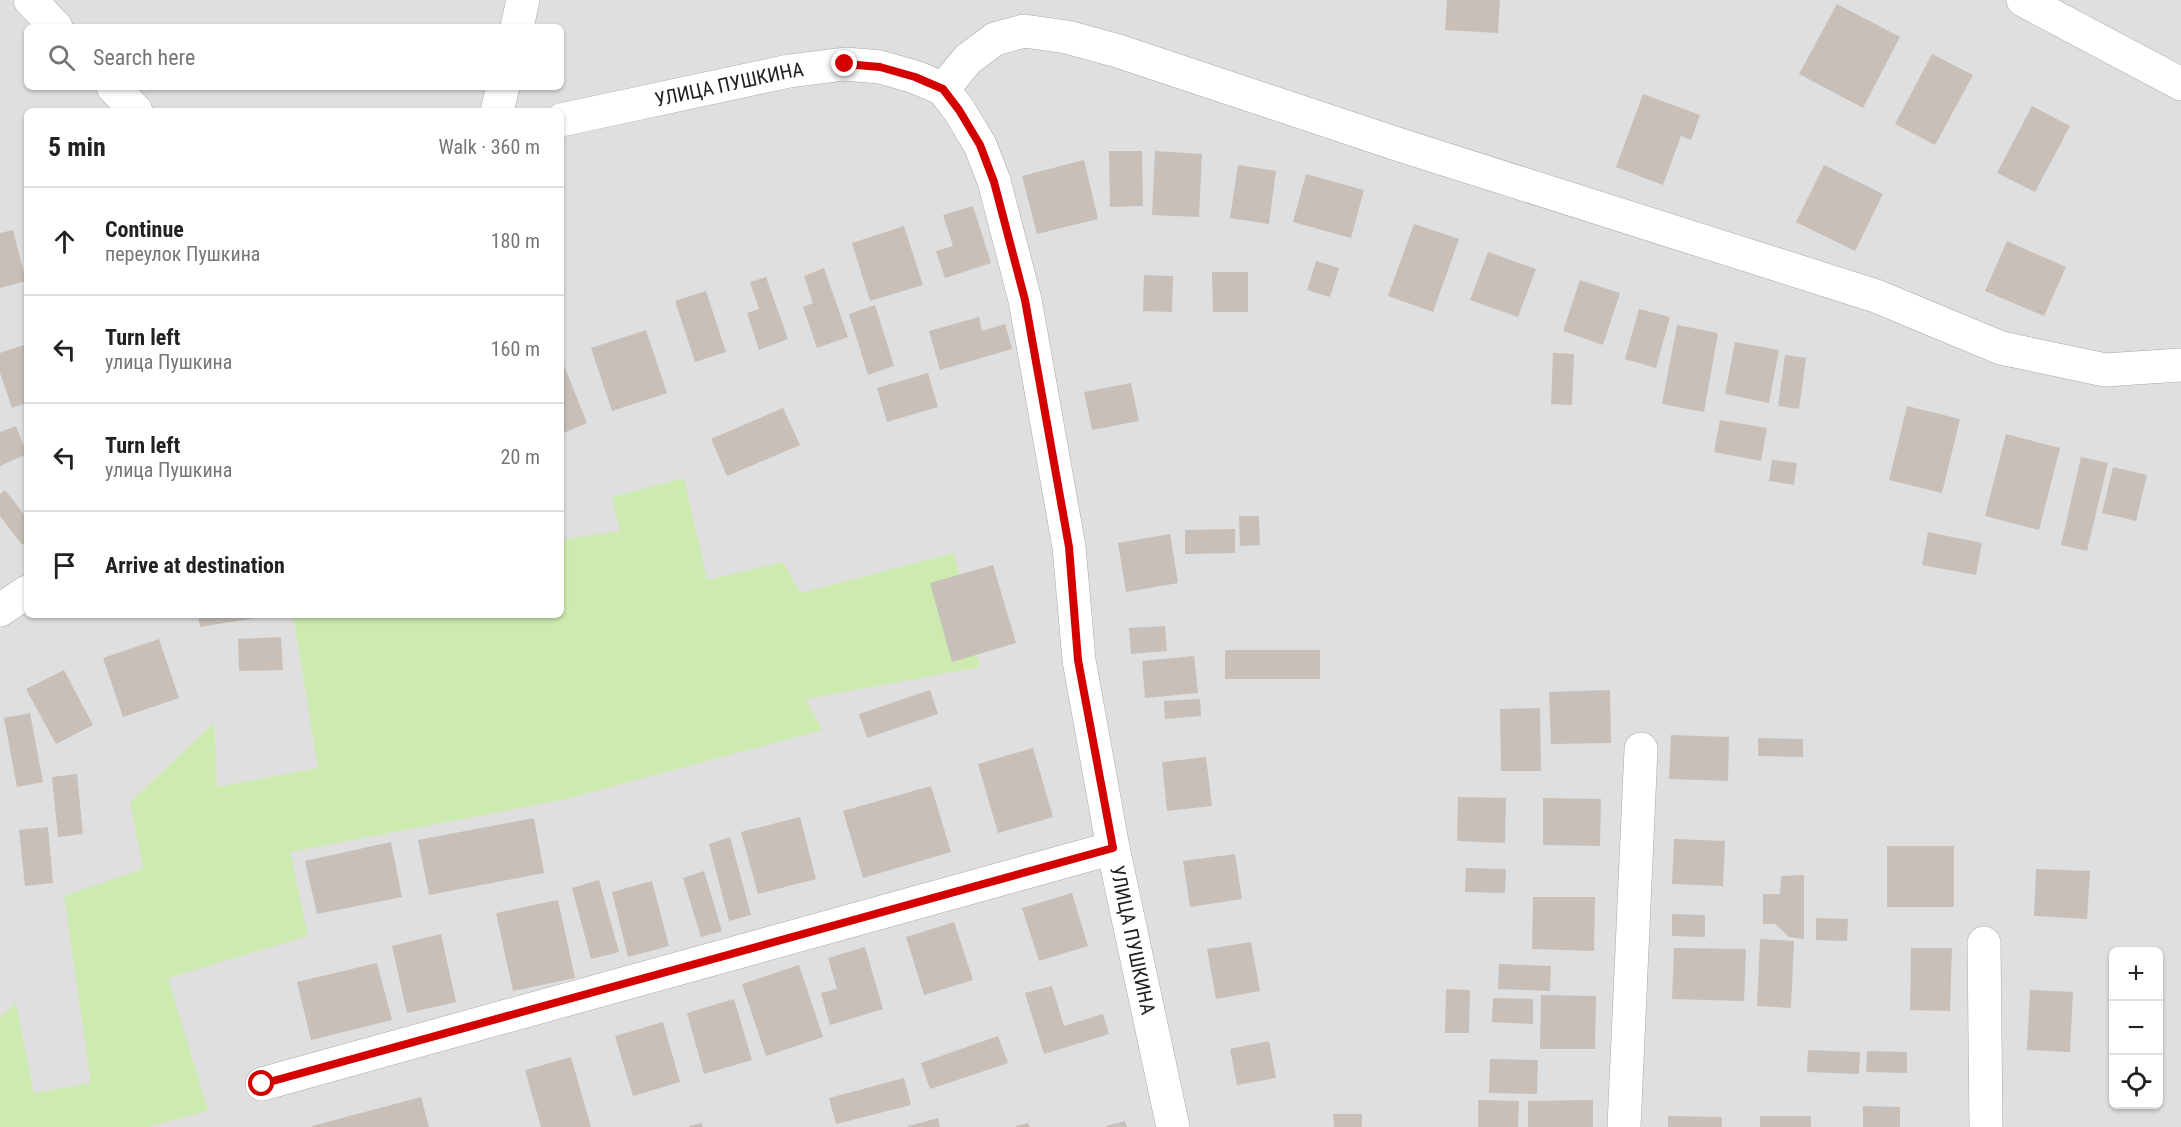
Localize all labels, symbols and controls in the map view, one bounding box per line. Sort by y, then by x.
search box [24,24,564,90]
icon: search [45,41,78,74]
text: Search here [93,45,195,70]
route end [831,50,857,76]
street label: УЛИЦА ПУШКИНА [652,57,805,112]
text: 5 min [48,132,106,162]
text: Walk · 360 m [439,135,540,159]
text: Continue [105,217,184,242]
icon: ahead [48,225,81,258]
text: 180 m [491,229,540,253]
text: переулок Пушкина [105,242,260,266]
text: Turn left [105,325,180,350]
icon: left [48,333,81,366]
text: 160 m [491,337,540,361]
text: улица Пушкина [105,350,232,374]
text: Turn left [105,433,180,458]
icon: left [48,441,81,474]
text: 20 m [501,445,540,469]
text: улица Пушкина [105,458,232,482]
icon: arrive [48,549,81,582]
text: Arrive at destination [105,553,285,578]
street label: УЛИЦА ПУШКИНА [1105,863,1161,1017]
map controls [2109,947,2163,1109]
button: + [2109,947,2163,1001]
button: − [2109,1001,2163,1055]
button: locate [2109,1055,2163,1109]
route start [248,1070,274,1096]

